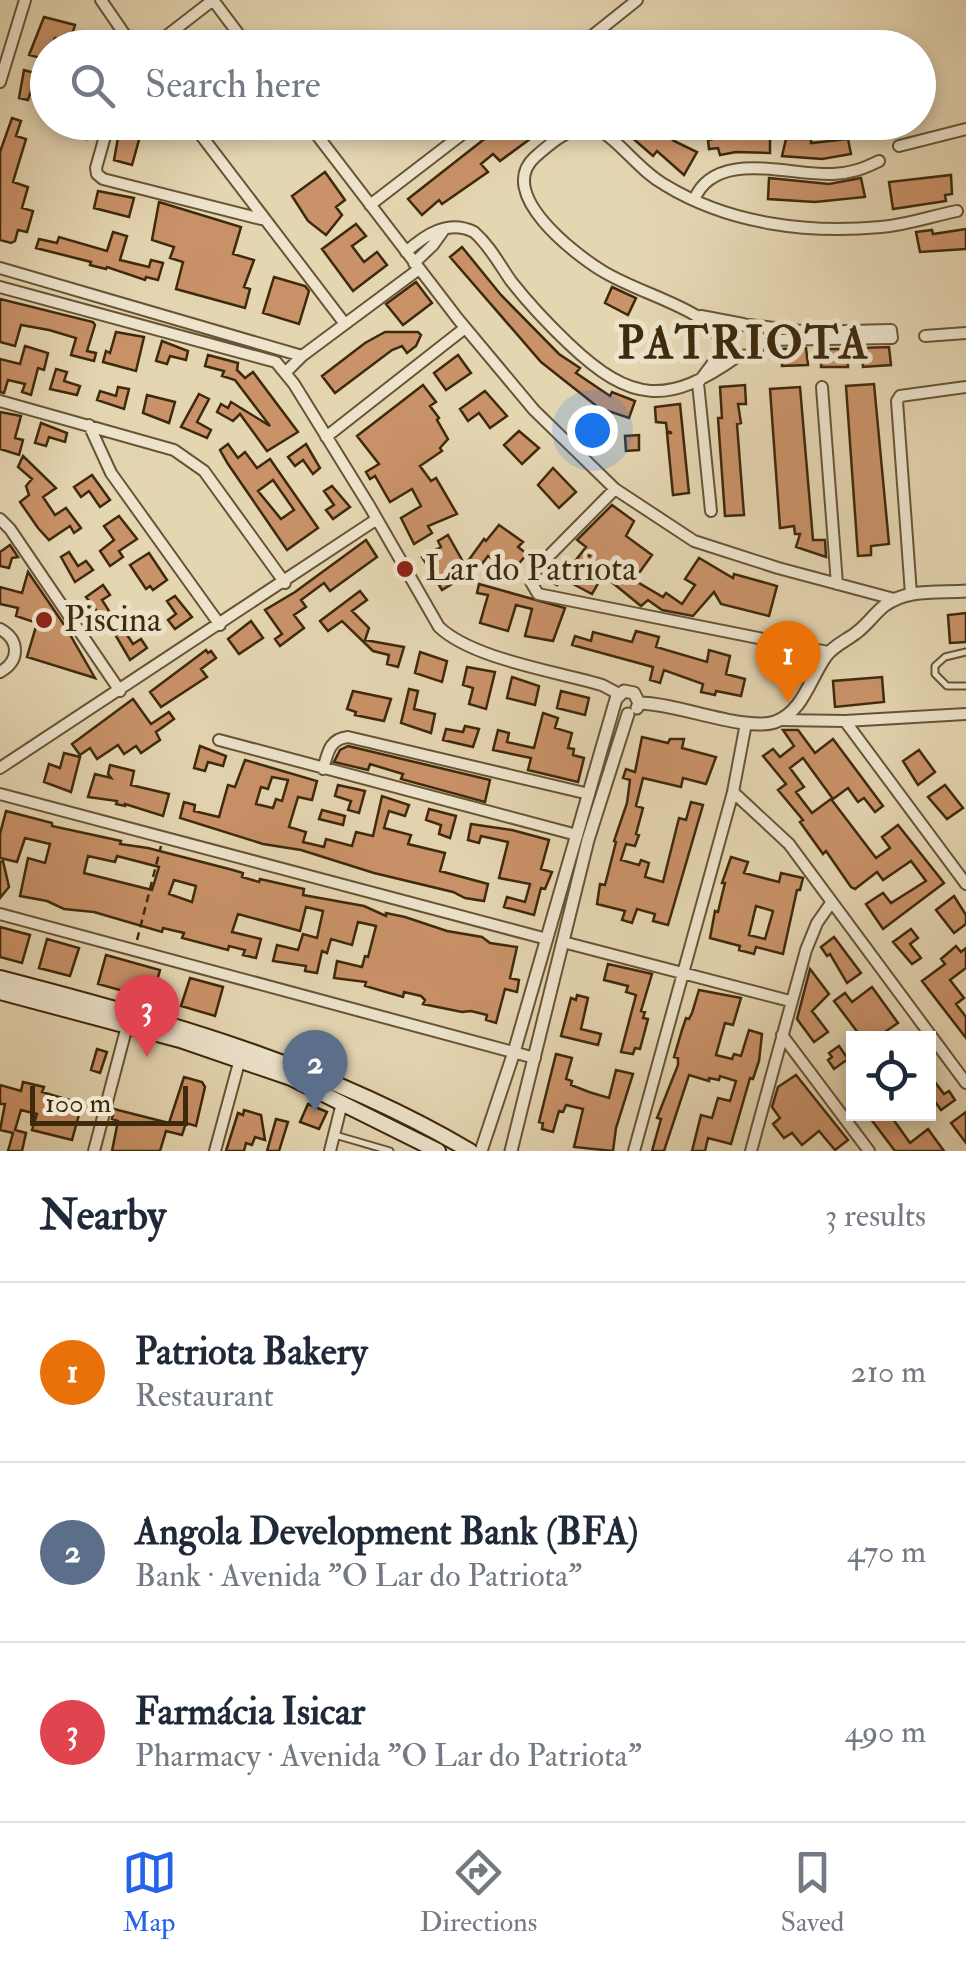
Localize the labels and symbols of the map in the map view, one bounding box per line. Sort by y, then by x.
district label: PATRIOTA [618,316,870,372]
your location [567,405,618,456]
place label: Lar do Patriota [425,547,637,591]
marker: Lar do Patriota [394,558,416,580]
place label: Piscina [64,598,162,642]
marker: Piscina [33,609,55,631]
pin: 1 [756,620,820,703]
pin: 3 [114,974,180,1057]
pin: 2 [282,1030,348,1112]
scale bar [30,1081,188,1126]

